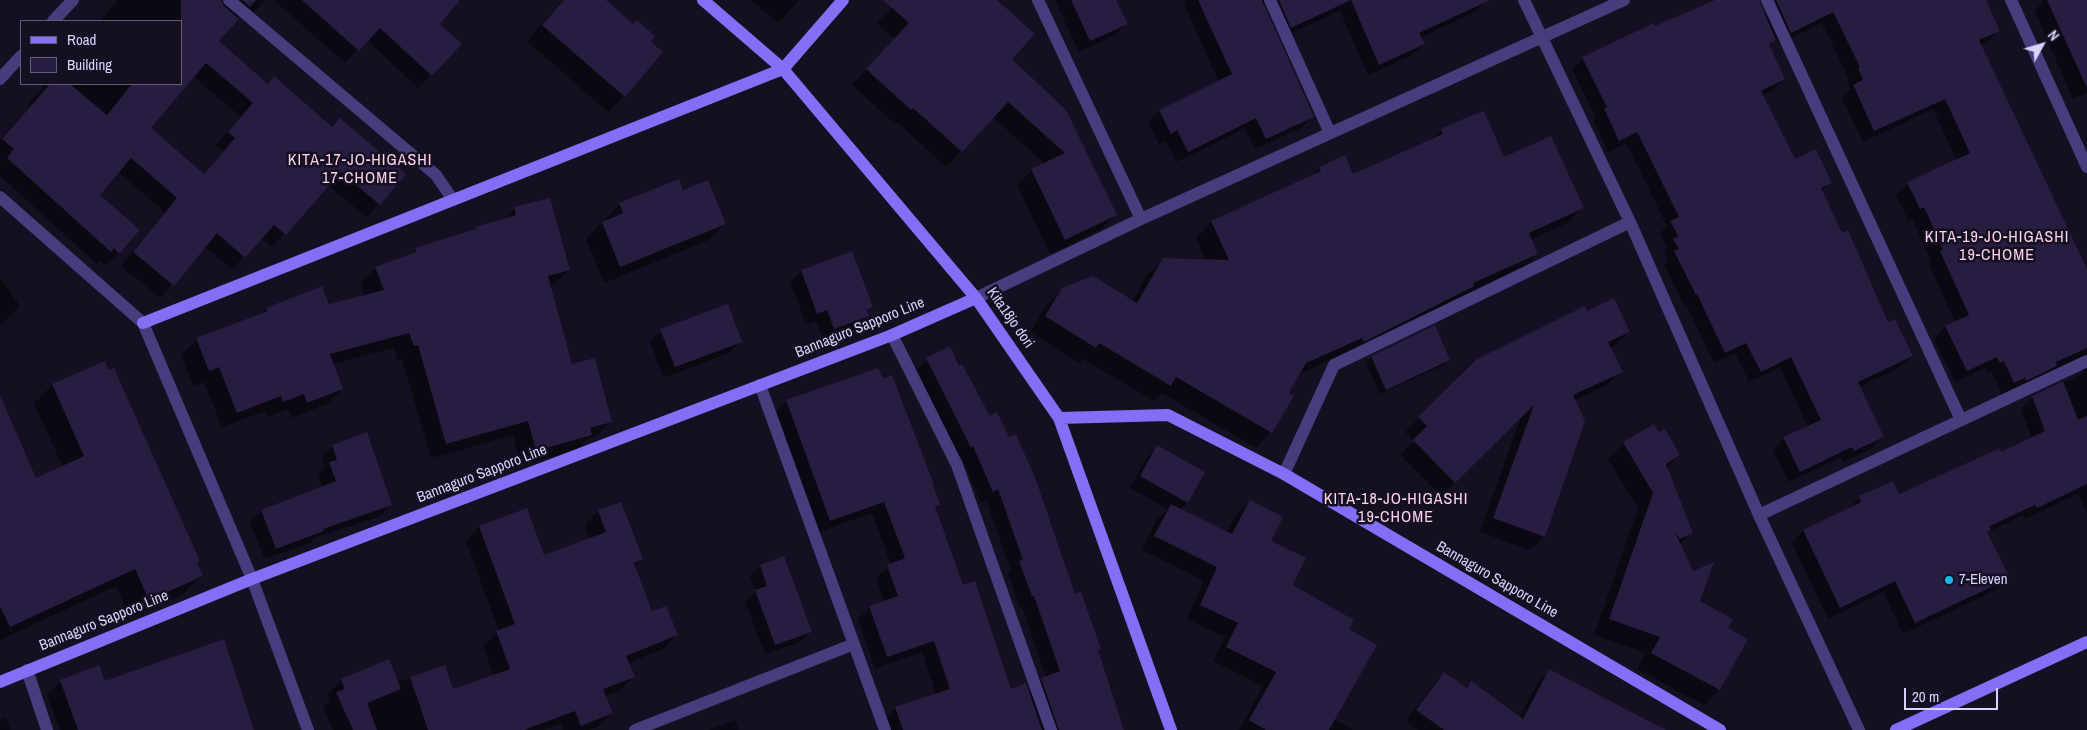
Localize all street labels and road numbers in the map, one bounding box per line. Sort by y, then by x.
street label: Kita18jo dori [983,284,1037,352]
street label: Bannaguro Sapporo Line [793,294,927,362]
street label: Bannaguro Sapporo Line [415,441,549,507]
street label: Bannaguro Sapporo Line [1433,538,1561,622]
street label: Bannaguro Sapporo Line [37,587,171,655]

